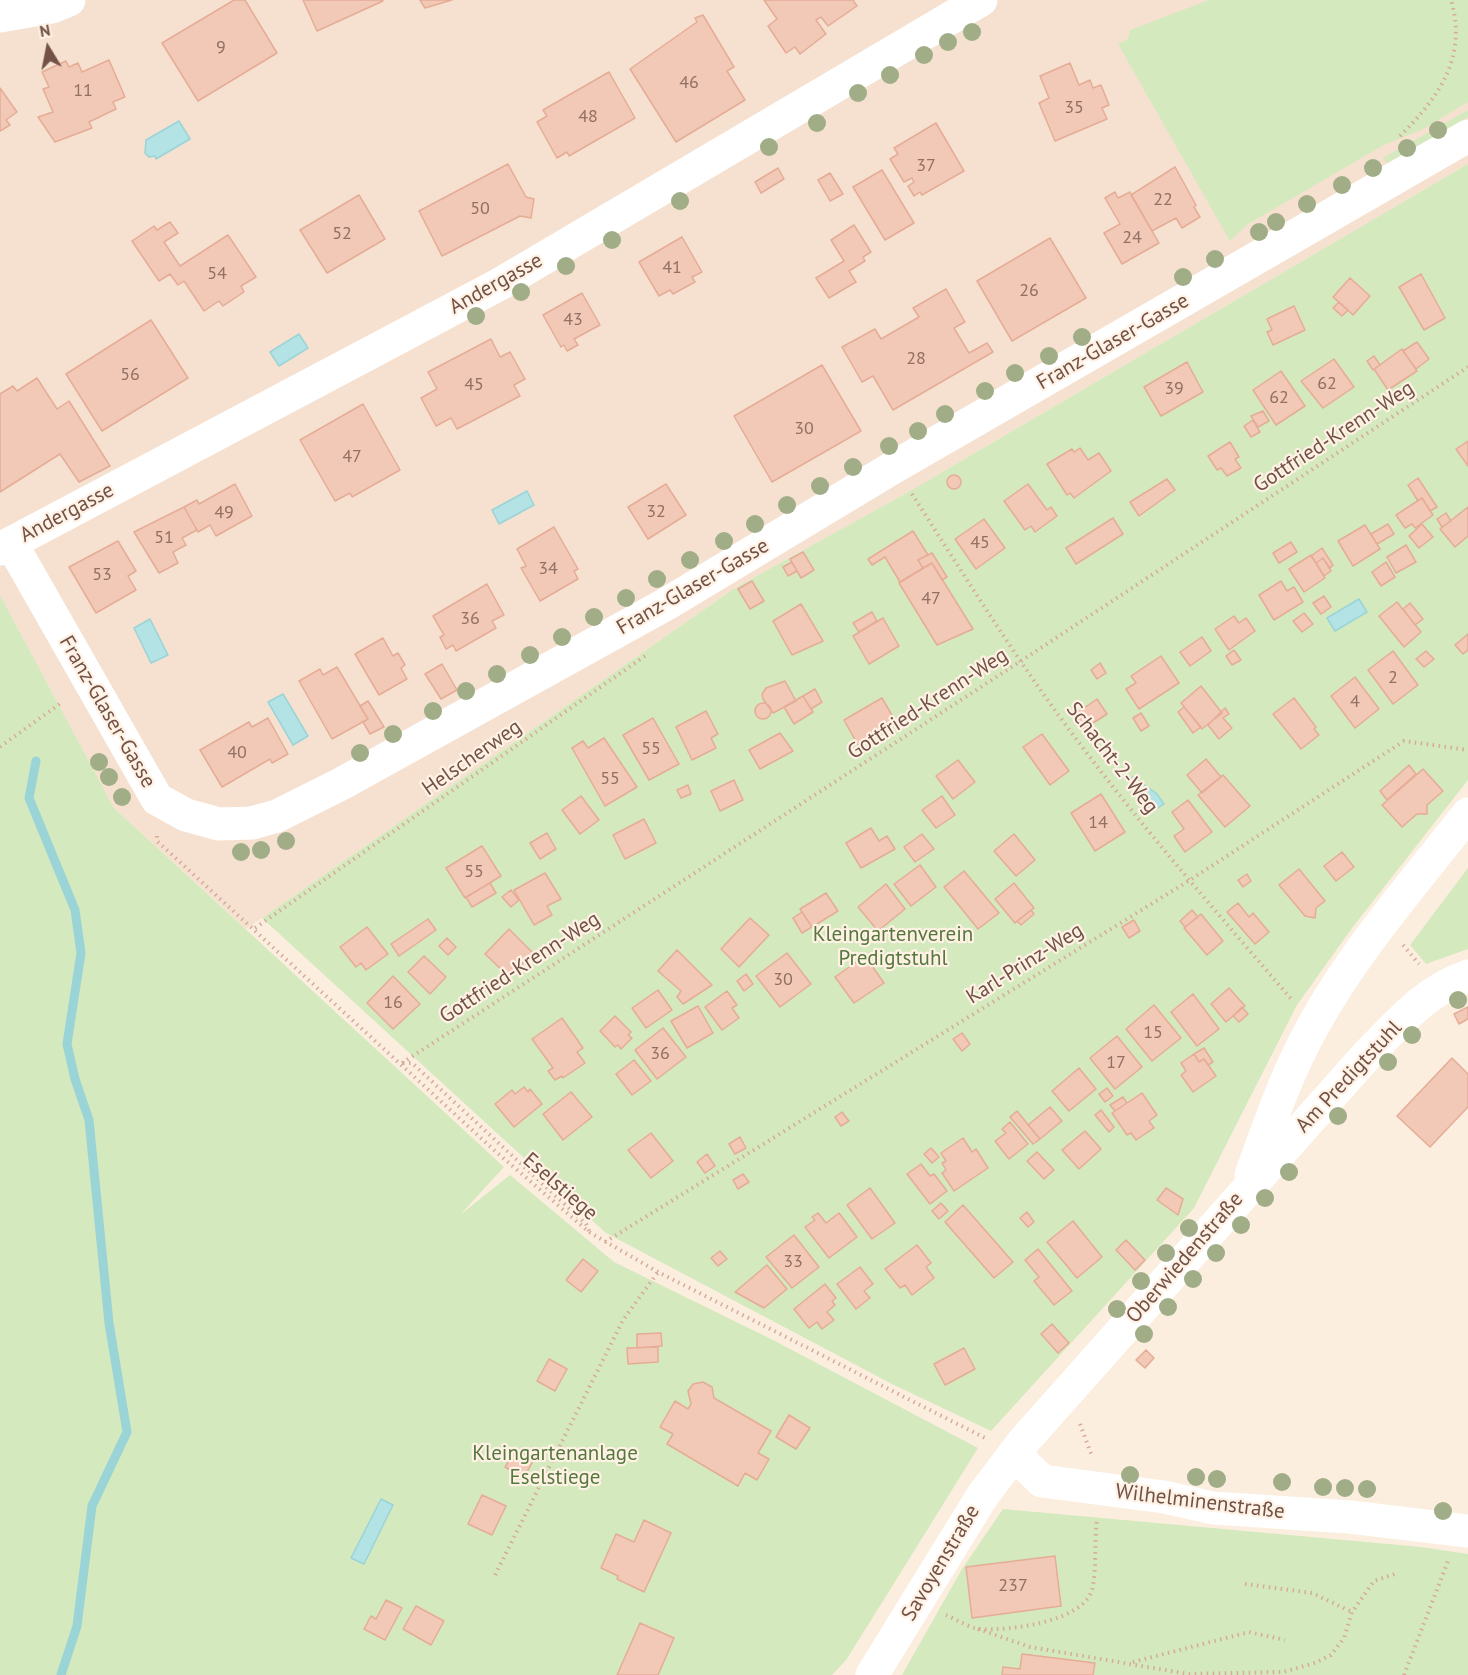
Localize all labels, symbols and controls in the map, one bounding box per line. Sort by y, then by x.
north arrow [18,18,78,78]
text: N [38,20,52,41]
house number: 9 [216,37,226,59]
house number: 46 [679,72,699,94]
house number: 11 [73,80,93,102]
house number: 35 [1064,97,1084,119]
house number: 48 [578,106,598,128]
house number: 37 [916,155,936,177]
house number: 22 [1153,189,1173,211]
house number: 50 [470,198,490,220]
house number: 52 [332,223,352,245]
house number: 24 [1122,227,1142,249]
street label: Andergasse [445,248,547,320]
house number: 41 [662,257,682,279]
house number: 54 [207,263,227,285]
house number: 26 [1019,280,1039,302]
street label: Franz-Glaser-Gasse [1033,288,1193,396]
house number: 43 [563,309,583,331]
house number: 28 [906,348,926,370]
house number: 56 [120,364,140,386]
house number: 62 [1317,373,1337,395]
house number: 45 [464,374,484,396]
street label: Gottfried-Krenn-Weg [1249,376,1419,498]
house number: 39 [1164,378,1184,400]
house number: 62 [1269,387,1289,409]
house number: 30 [794,418,814,440]
house number: 47 [342,446,362,468]
street label: Andergasse [16,478,118,548]
house number: 32 [646,501,666,523]
house number: 49 [214,502,234,524]
house number: 51 [154,527,174,549]
house number: 45 [970,532,990,554]
street label: Franz-Glaser-Gasse [613,533,773,641]
house number: 34 [538,558,558,580]
house number: 53 [92,564,112,586]
house number: 47 [921,588,941,610]
house number: 36 [460,608,480,630]
street label: Franz-Glaser-Gasse [53,632,161,792]
street label: Gottfried-Krenn-Weg [843,643,1013,765]
house number: 2 [1388,667,1398,689]
house number: 4 [1350,691,1360,713]
street label: Schacht-2-Weg [1061,697,1163,819]
street label: Helscherweg [417,715,527,801]
house number: 55 [641,738,661,760]
house number: 40 [227,742,247,764]
house number: 55 [600,768,620,790]
house number: 14 [1088,812,1108,834]
house number: 55 [464,861,484,883]
street label: Gottfried-Krenn-Weg [435,907,605,1029]
street label: Karl-Prinz-Weg [962,918,1088,1010]
park label: Kleingartenverein Predigtstuhl [813,922,973,972]
house number: 30 [773,969,793,991]
house number: 16 [383,992,403,1014]
street label: Am Predigtstuhl [1291,1016,1407,1138]
house number: 15 [1143,1022,1163,1044]
house number: 36 [650,1043,670,1065]
house number: 17 [1106,1052,1126,1074]
street label: Eselstiege [517,1148,603,1226]
street label: Oberwiedenstraße [1121,1187,1249,1329]
house number: 33 [783,1251,803,1273]
park label: Kleingartenanlage Eselstiege [472,1441,638,1491]
street label: Wilhelminenstraße [1114,1479,1286,1525]
street label: Savoyenstraße [897,1500,985,1626]
house number: 237 [998,1575,1028,1597]

